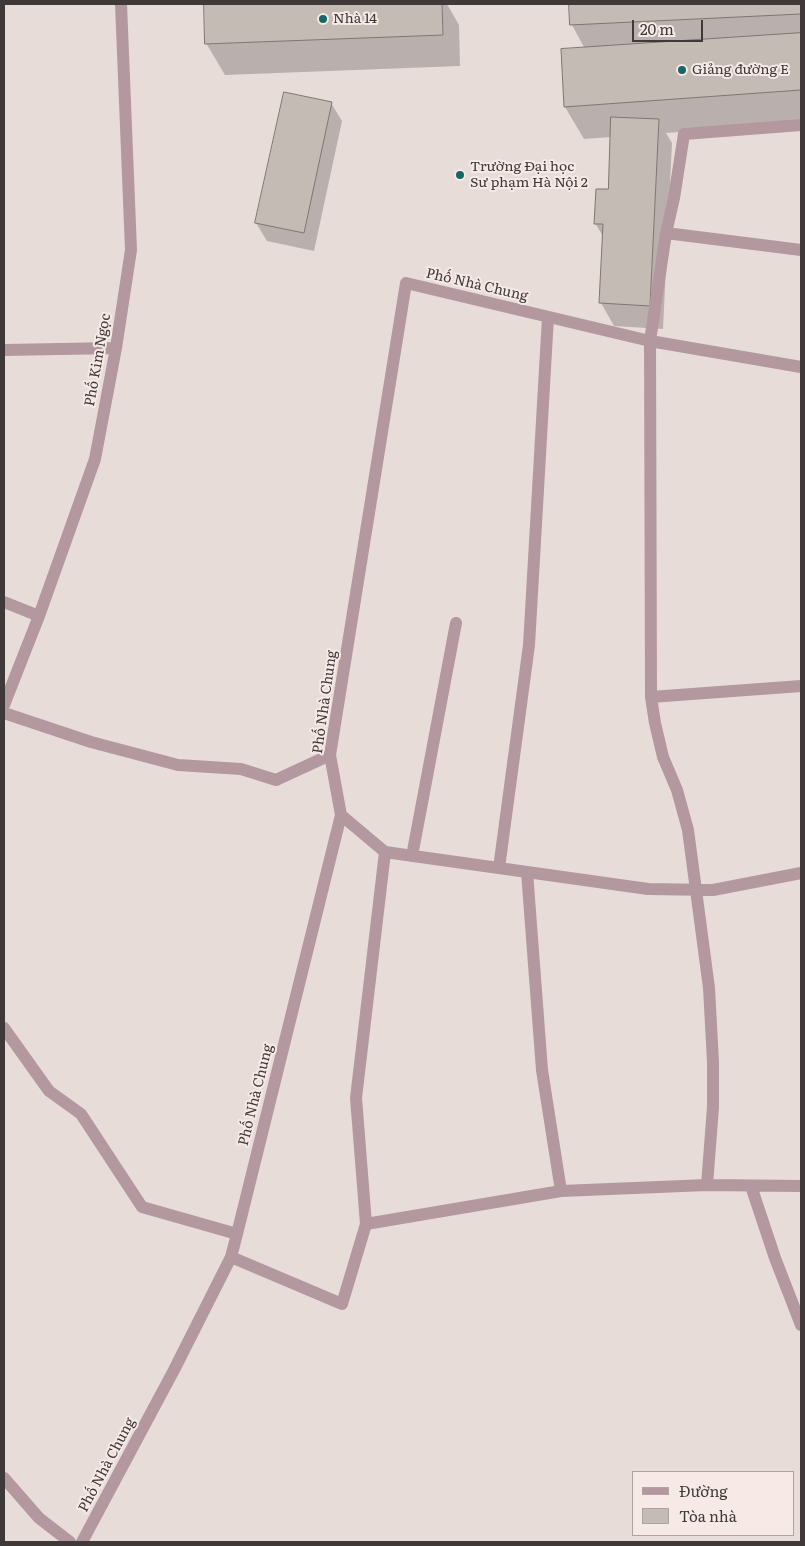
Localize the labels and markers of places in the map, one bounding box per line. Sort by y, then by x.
place label: Nhà 14 [333,11,377,27]
marker: Nhà 14 [317,13,329,25]
place label: Giảng đường E [692,62,789,78]
marker: Giảng đường E [676,64,688,76]
place label: Trường Đại học Sư phạm Hà Nội 2 [470,159,588,192]
marker: Trường Đại học Sư phạm Hà Nội 2 [454,169,466,181]

